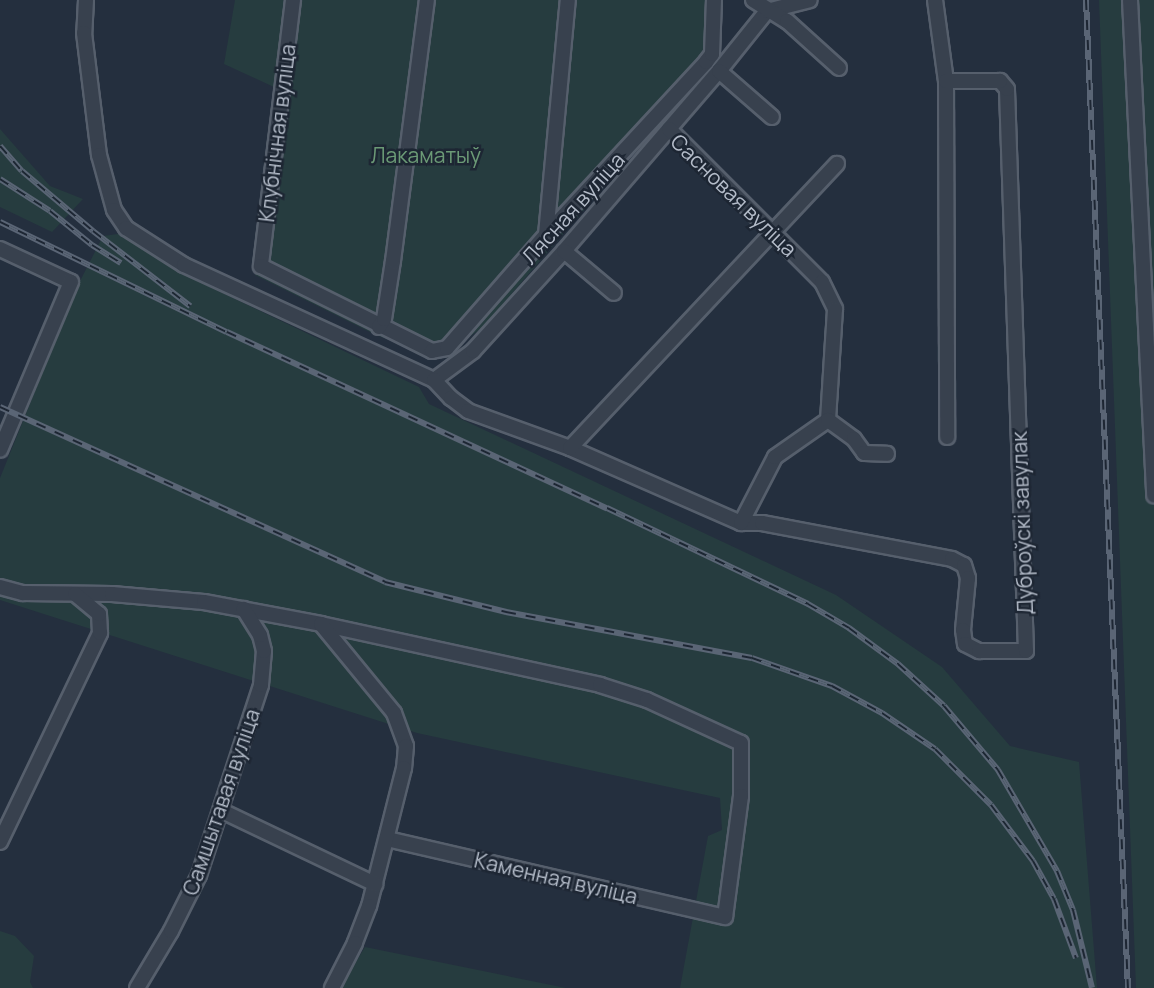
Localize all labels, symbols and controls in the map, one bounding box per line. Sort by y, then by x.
street label: Клубнічная вуліца [254,43,300,223]
street label: Сасновая вуліца [666,128,802,262]
park label: Лакаматыў [371,142,481,168]
street label: Лясная вуліца [516,147,630,269]
street label: Дуброўскі завулак [1006,431,1038,615]
street label: Самшытавая вуліца [177,706,265,898]
street label: Каменная вуліца [472,847,640,909]

